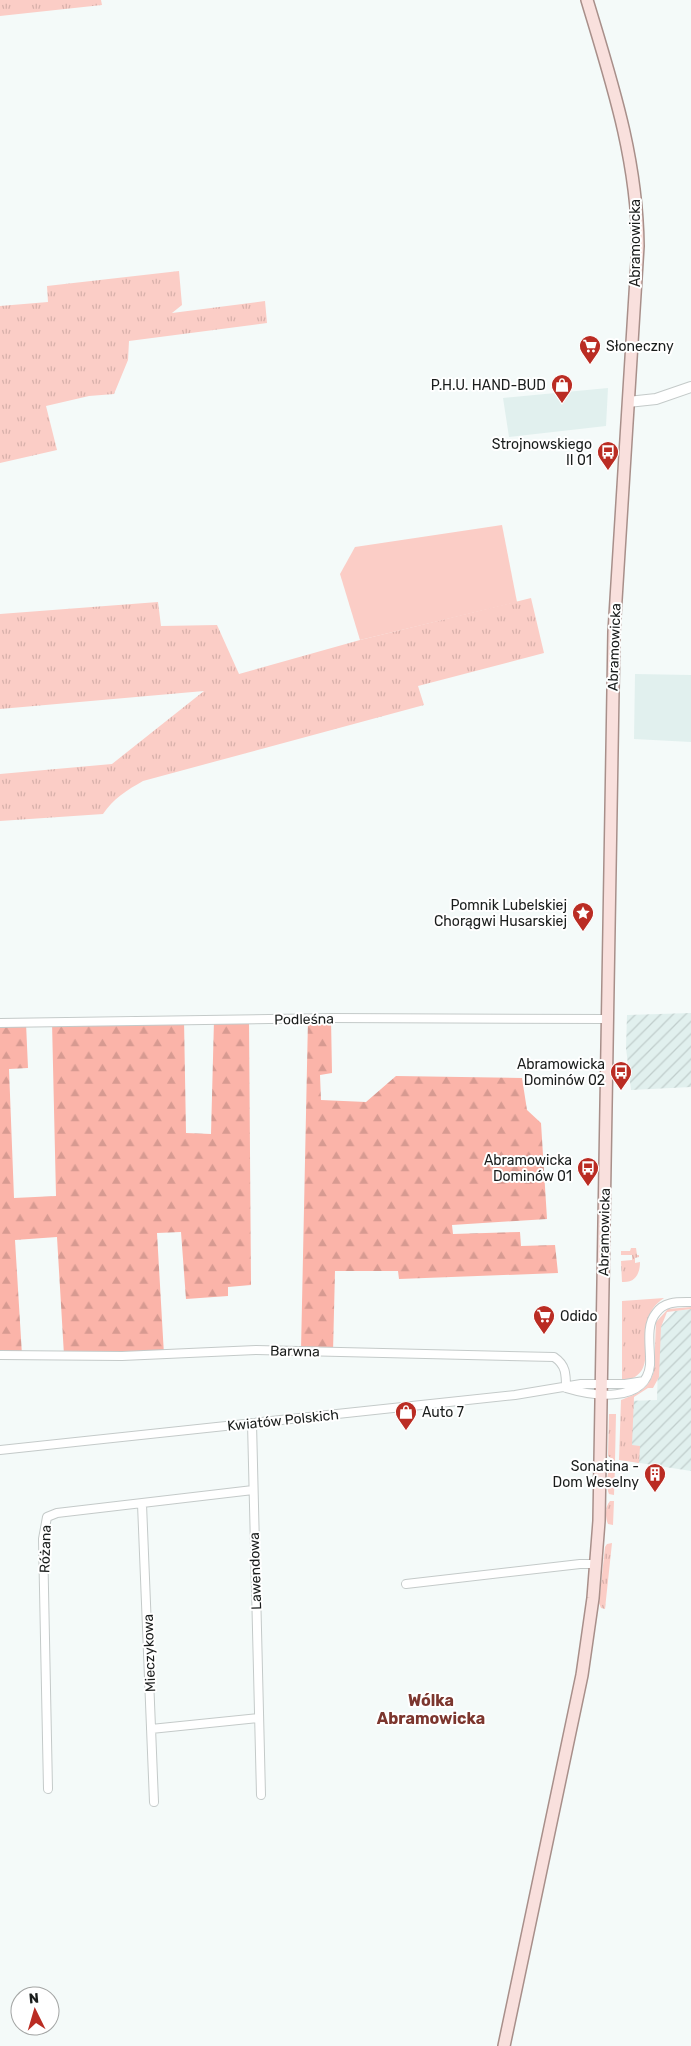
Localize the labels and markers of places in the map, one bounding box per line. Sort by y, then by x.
supermarket icon: Słoneczny [578,334,602,365]
place label: Słoneczny [606,338,674,355]
shop icon: P.H.U. HAND-BUD [550,373,574,404]
place label: P.H.U. HAND-BUD [431,377,546,394]
place label: Strojnowskiego II 01 [492,436,592,469]
bus stop icon: Strojnowskiego II 01 [596,440,620,471]
place label: Pomnik Lubelskiej Chorągwi Husarskiej [434,897,567,930]
place icon: Pomnik Lubelskiej Chorągwi Husarskiej [571,901,595,932]
place label: Abramowicka Dominów 02 [517,1056,605,1089]
bus stop icon: Abramowicka Dominów 02 [609,1060,633,1091]
place label: Abramowicka Dominów 01 [484,1152,572,1185]
bus stop icon: Abramowicka Dominów 01 [576,1156,600,1187]
supermarket icon: Odido [532,1304,556,1335]
place label: Odido [560,1308,598,1325]
shop icon: Auto 7 [394,1400,418,1431]
place label: Auto 7 [422,1404,464,1421]
place label: Sonatina - Dom Weselny [553,1458,639,1491]
building icon: Sonatina - Dom Weselny [643,1462,667,1493]

